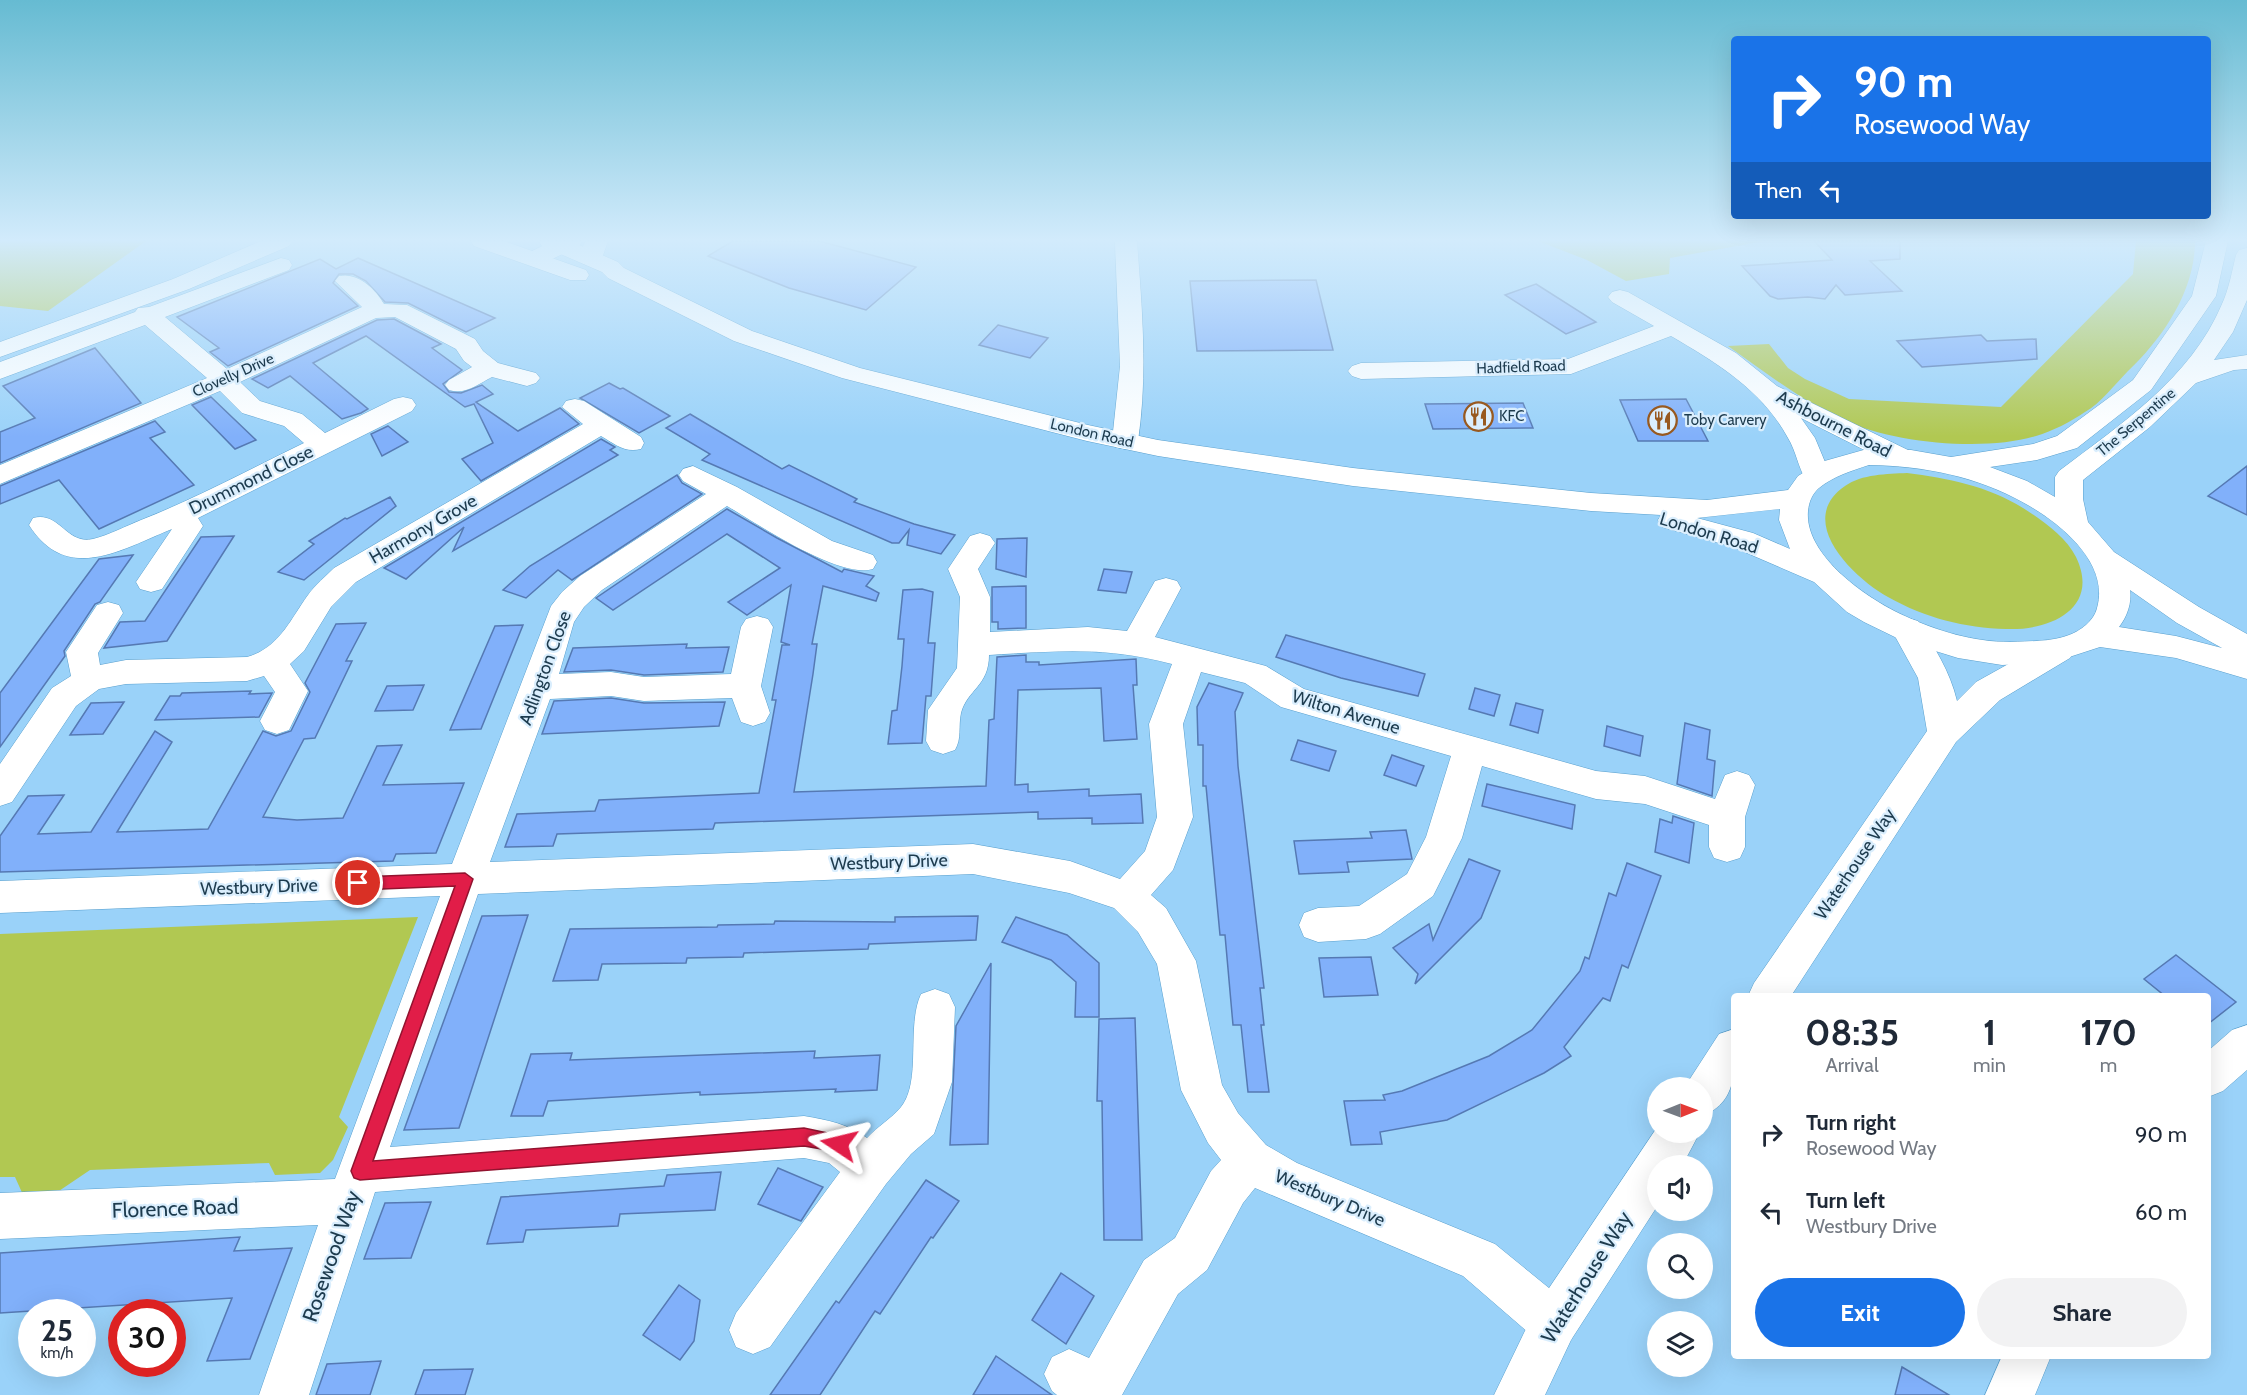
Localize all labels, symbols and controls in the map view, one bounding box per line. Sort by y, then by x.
text: 90 m [1854,56,1953,108]
icon: right [1755,60,1833,138]
text: Rosewood Way [1854,108,2030,141]
icon: left [1814,174,1847,207]
text: Then [1755,177,1802,204]
street label: Clovelly Drive [189,349,277,401]
street label: Hadfield Road [1476,356,1566,378]
street label: The Serpentine [2093,384,2179,460]
street label: Ashbourne Road [1773,386,1895,462]
restaurant icon: KFC [1462,400,1494,432]
restaurant icon: Toby Carvery [1647,404,1679,436]
place label: KFC [1499,407,1524,425]
place label: Toby Carvery [1684,411,1767,429]
street label: London Road [1049,415,1135,451]
street label: Drummond Close [185,440,317,520]
street label: Harmony Grove [365,489,481,569]
street label: London Road [1657,508,1761,558]
street label: Adlington Close [514,608,576,728]
street label: Wilton Avenue [1289,685,1403,739]
street label: Waterhouse Way [1810,804,1900,924]
street label: Westbury Drive [830,849,948,875]
pin [332,857,383,908]
icon: arrive [341,866,374,899]
street label: Westbury Drive [200,874,318,900]
text: 08:35 [1805,1010,1899,1054]
text: 1 [1983,1010,1996,1054]
text: 170 [2080,1010,2137,1054]
text: Arrival [1825,1053,1879,1077]
text: min [1973,1053,2006,1077]
text: m [2100,1053,2117,1077]
north arrow [1647,1077,1713,1143]
map controls [1647,1077,1713,1377]
text: Turn right [1806,1109,1896,1136]
position arrow [807,1112,871,1176]
icon: right [1755,1118,1788,1151]
text: 90 m [2135,1121,2187,1148]
text: Rosewood Way [1806,1136,1937,1160]
button: sound [1647,1155,1713,1221]
street label: Westbury Drive [1272,1165,1388,1231]
street label: Rosewood Way [297,1187,365,1325]
text: Turn left [1806,1187,1885,1214]
street label: Florence Road [111,1193,239,1223]
icon: left [1755,1196,1788,1229]
text: 60 m [2135,1199,2187,1226]
street label: Waterhouse Way [1535,1206,1637,1348]
text: Westbury Drive [1806,1214,1937,1238]
button: search [1647,1233,1713,1299]
button: Exit [1755,1278,1965,1347]
button: Share [1977,1278,2187,1347]
speed limit sign: 30 [108,1299,186,1377]
button: layers [1647,1311,1713,1377]
text: 25 [41,1312,73,1349]
text: km/h [41,1344,73,1362]

